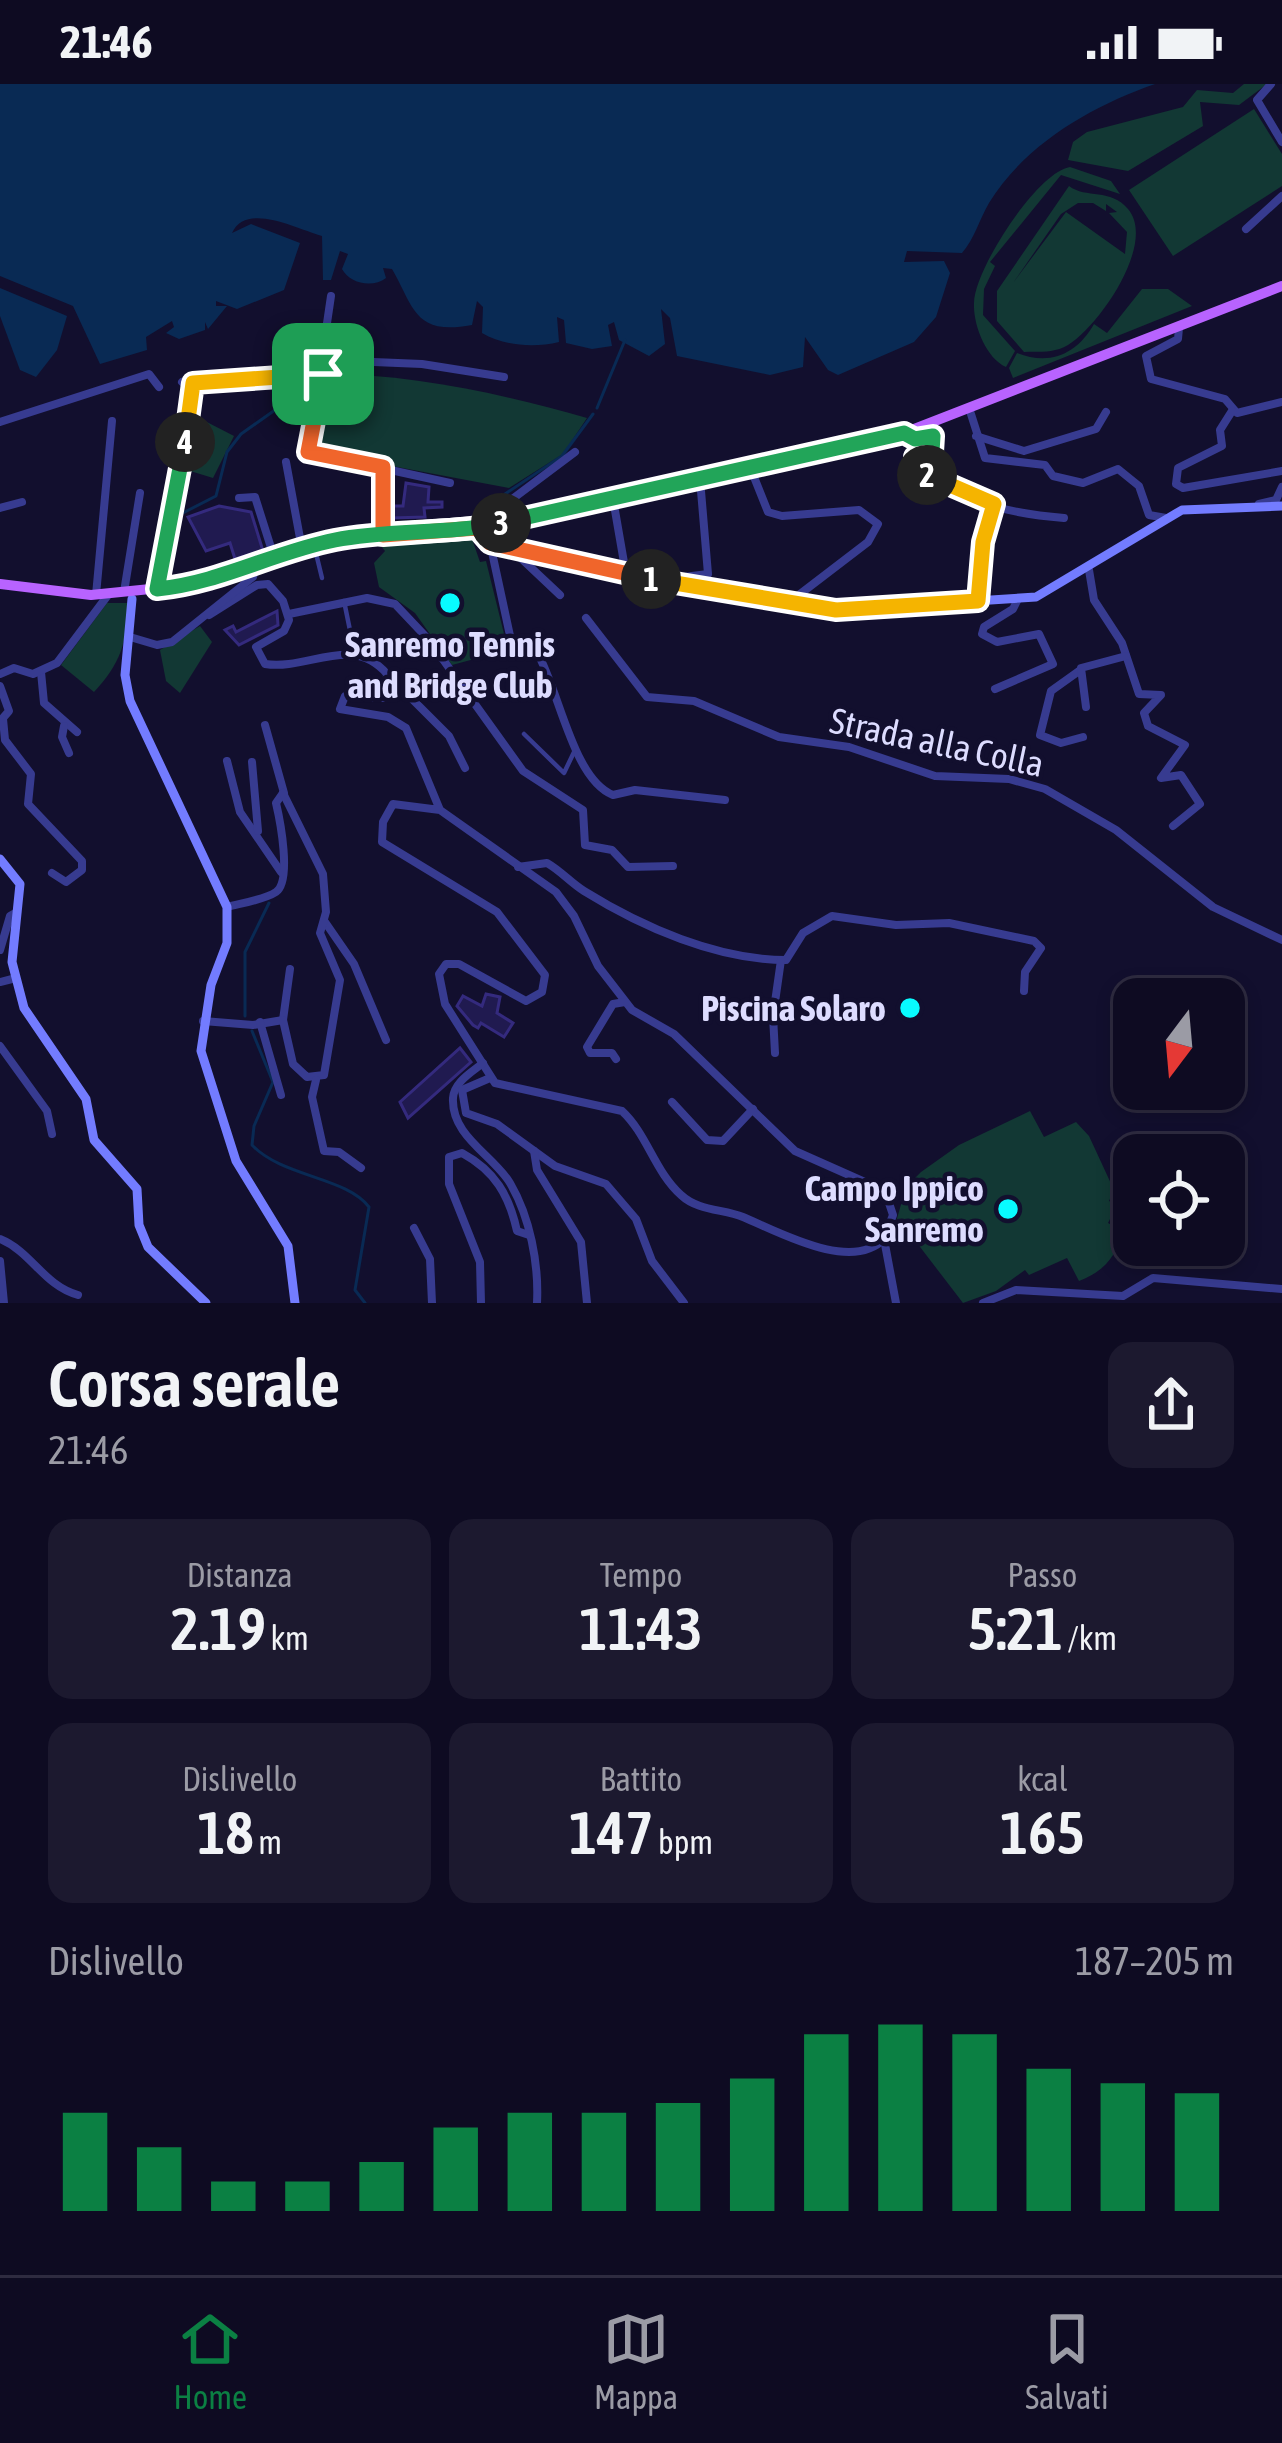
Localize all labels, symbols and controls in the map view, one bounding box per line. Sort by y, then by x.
text: 21:46 [60,16,153,68]
pin [272,323,374,425]
icon: arrive [290,341,356,407]
pin: 4 [155,412,215,472]
text: 4 [177,423,193,461]
pin: 2 [897,445,957,505]
text: 2 [919,456,935,494]
pin: 3 [471,493,531,553]
text: 3 [493,504,509,542]
pin: 1 [621,549,681,609]
text: 1 [643,560,659,598]
marker: Sanremo Tennis and Bridge Club [437,590,463,616]
place label: Sanremo Tennis and Bridge Club [345,623,555,706]
street label: Strada alla Colla [826,699,1048,785]
north arrow [1113,978,1245,1110]
map controls [1113,978,1245,1266]
place label: Piscina Solaro [701,987,886,1029]
marker: Piscina Solaro [897,995,923,1021]
button: locate [1113,1134,1245,1266]
place label: Campo Ippico Sanremo [804,1167,984,1250]
marker: Campo Ippico Sanremo [995,1196,1021,1222]
button: share [1108,1342,1234,1468]
text: Corsa serale [48,1345,340,1421]
text: 21:46 [48,1428,128,1472]
text: Distanza [187,1556,293,1594]
text: Tempo [600,1556,682,1594]
text: Passo [1007,1556,1077,1594]
text: 2.19 [171,1594,266,1663]
text: 11:43 [579,1594,703,1663]
text: 5:21 [968,1594,1063,1663]
text: km [266,1619,309,1657]
text: /km [1063,1619,1117,1657]
text: Dislivello [182,1760,297,1798]
text: Battito [600,1760,682,1798]
text: kcal [1017,1760,1067,1798]
text: 18 [197,1798,254,1867]
text: 147 [569,1798,654,1867]
text: 165 [1000,1798,1085,1867]
text: m [254,1823,282,1861]
text: bpm [654,1823,713,1861]
text: Dislivello [48,1939,184,1983]
text: 187–205 m [1075,1939,1234,1983]
tab: Home [174,2306,247,2416]
tab: Mappa [594,2306,678,2416]
tab: Salvati [1025,2306,1108,2416]

